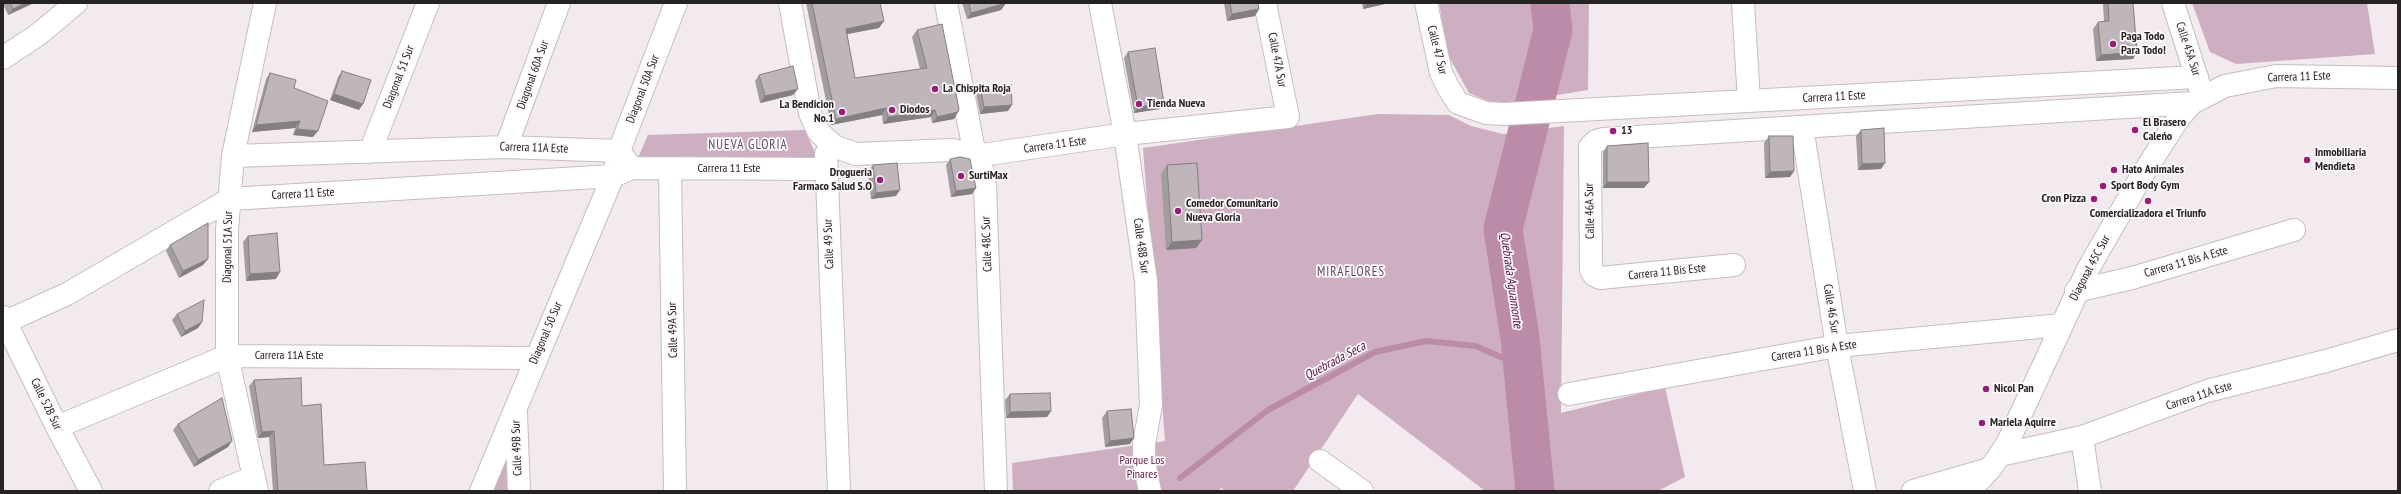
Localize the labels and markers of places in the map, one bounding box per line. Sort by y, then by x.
place label: Paga Todo Para Todo! [2121,30,2166,58]
marker: Paga Todo Para Todo! [2108,39,2118,49]
place label: La Chispita Roja [943,82,1011,96]
marker: La Chispita Roja [930,84,940,94]
place label: Tienda Nueva [1147,97,1205,111]
place label: La Bendicion No.1 [779,98,834,126]
marker: Tienda Nueva [1134,99,1144,109]
place label: Diodos [900,103,929,117]
marker: Diodos [887,105,897,115]
marker: La Bendicion No.1 [837,107,847,117]
place label: El Brasero Caleńo [2143,116,2186,144]
place label: 13 [1621,124,1632,138]
marker: El Brasero Caleńo [2130,125,2140,135]
marker: 13 [1608,126,1618,136]
place label: Inmobiliaria Mendieta [2315,146,2366,174]
marker: Inmobiliaria Mendieta [2302,155,2312,165]
place label: Hato Animales [2122,163,2184,177]
marker: Hato Animales [2109,165,2119,175]
place label: Drogueria Farmaco Salud S.O [793,166,872,194]
place label: SurtiMax [969,169,1008,183]
marker: SurtiMax [956,171,966,181]
marker: Drogueria Farmaco Salud S.O [875,175,885,185]
place label: Sport Body Gym [2111,179,2179,193]
marker: Sport Body Gym [2098,181,2108,191]
place label: Cron Pizza [2041,192,2086,206]
marker: Cron Pizza [2089,194,2099,204]
marker: Comercializadora el Triunfo [2143,196,2153,206]
place label: Comedor Comunitario Nueva Gloria [1186,197,1278,225]
marker: Comedor Comunitario Nueva Gloria [1173,206,1183,216]
place label: Comercializadora el Triunfo [2090,207,2206,221]
place label: Nicol Pan [1994,382,2034,396]
marker: Nicol Pan [1981,384,1991,394]
place label: Mariela Aquirre [1990,416,2056,430]
marker: Mariela Aquirre [1977,418,1987,428]

